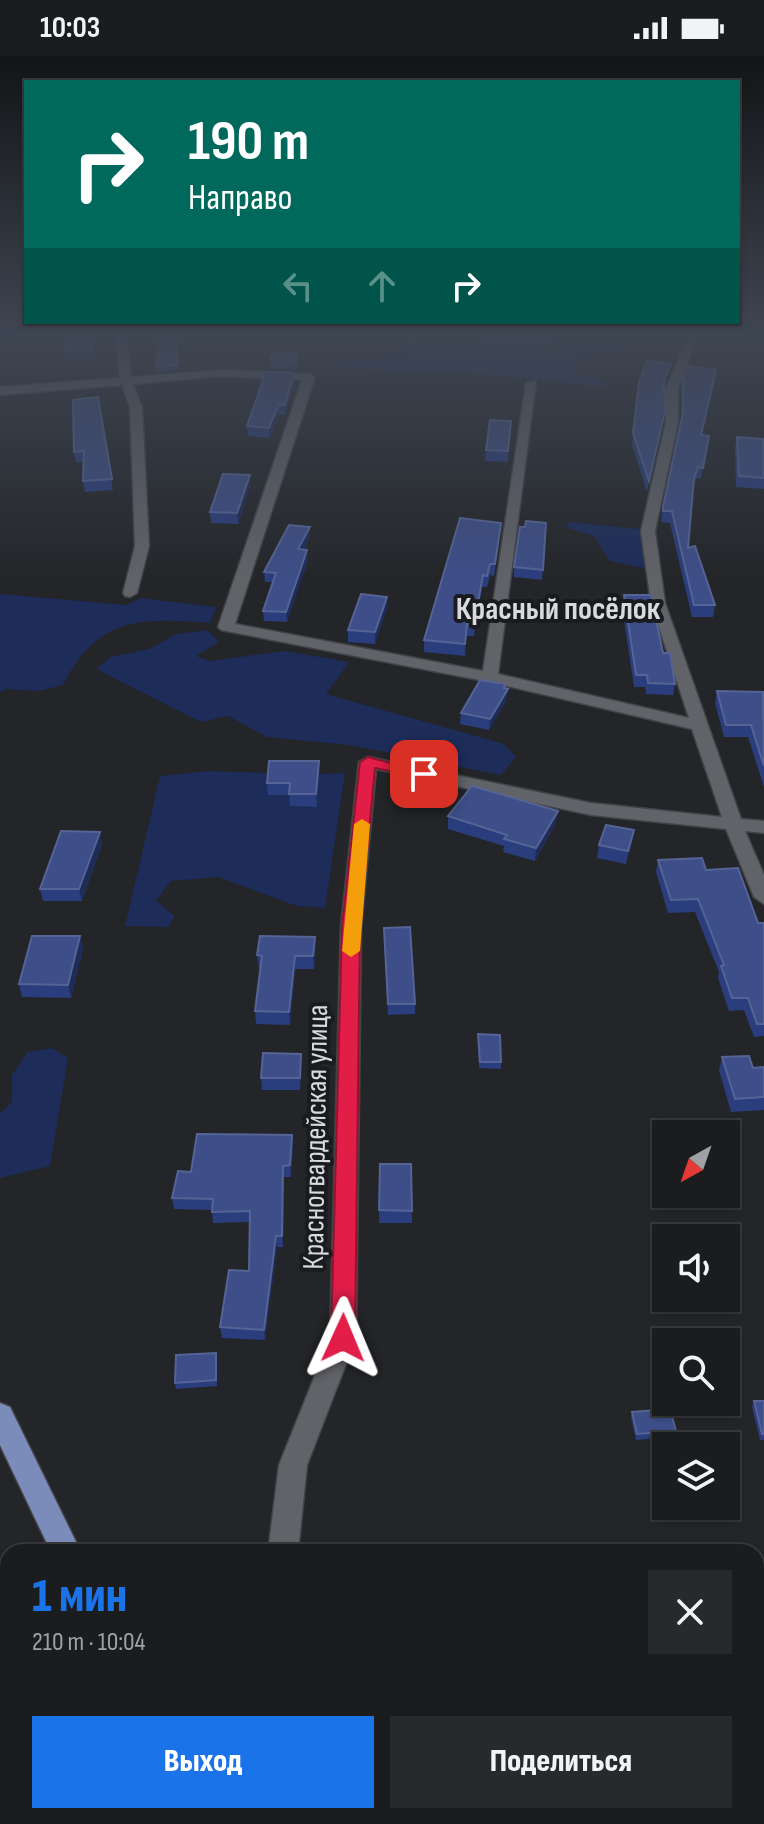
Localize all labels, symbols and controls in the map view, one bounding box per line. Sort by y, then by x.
text: 10:03 [40,10,100,46]
text: 190 m [188,109,309,176]
icon: right [56,112,160,216]
text: Направо [188,177,292,220]
icon: left [276,264,320,308]
icon: ahead [360,264,404,308]
icon: right [444,264,488,308]
district label: Красный посёлок [456,590,661,629]
pin [390,740,458,808]
icon: arrive [402,752,446,796]
street label: Красногвардейская улица [296,1004,336,1270]
north arrow [652,1120,740,1208]
map controls [652,1120,740,1520]
button: sound [652,1224,740,1312]
position arrow [301,1296,385,1380]
button: search [652,1328,740,1416]
button: layers [652,1432,740,1520]
text: 1 мин [32,1568,127,1625]
button: close [648,1570,732,1654]
text: 210 m · 10:04 [32,1627,146,1658]
button: Выход [32,1716,374,1808]
button: Поделиться [390,1716,732,1808]

